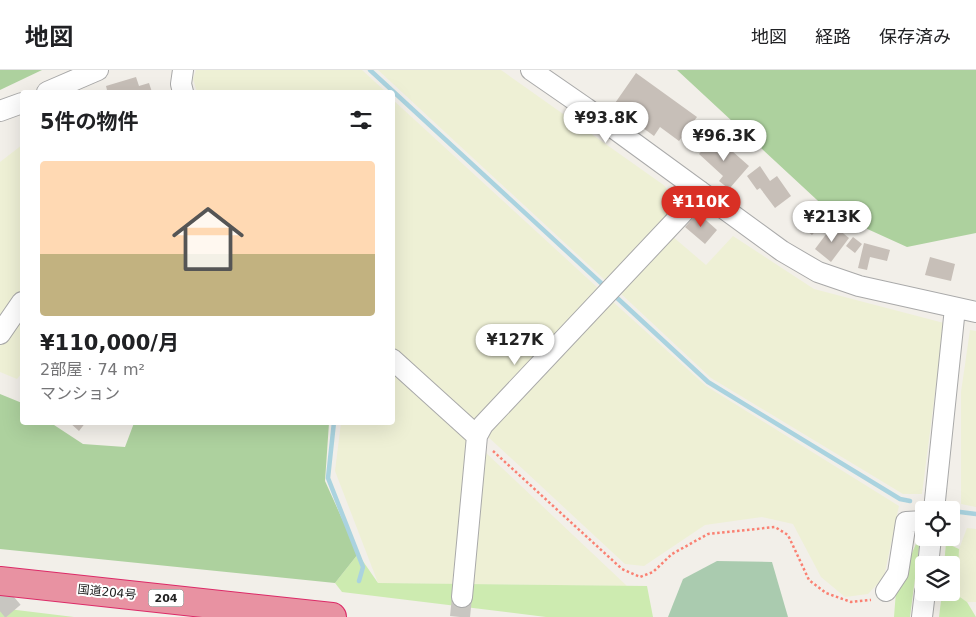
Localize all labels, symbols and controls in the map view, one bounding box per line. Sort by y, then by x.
text: 地図 [25,23,73,51]
text: 地図 [751,26,787,47]
text: 経路 [815,26,851,47]
text: 保存済み [879,26,951,47]
pin: ¥93.8K [565,102,647,144]
icon: filters [347,106,375,134]
text: ¥93.8K [574,108,638,127]
text: 5件の物件 [40,110,139,134]
pin: ¥96.3K [683,119,765,162]
text: ¥96.3K [692,126,756,145]
pin: ¥110K [666,186,736,228]
text: ¥110K [673,192,729,211]
icon: home [163,194,253,284]
pin: ¥213K [797,200,867,243]
text: ¥213K [804,207,860,226]
pin: ¥127K [480,324,550,366]
text: ¥127K [487,330,543,349]
text: ¥110,000/月 [40,331,179,355]
text: 2部屋 · 74 m² [40,360,145,379]
text: マンション [40,384,120,403]
map controls [915,501,960,601]
button: locate [915,501,960,546]
button: layers [915,556,960,601]
street label: 国道204号 [77,582,137,602]
road number: 204 [148,590,184,606]

